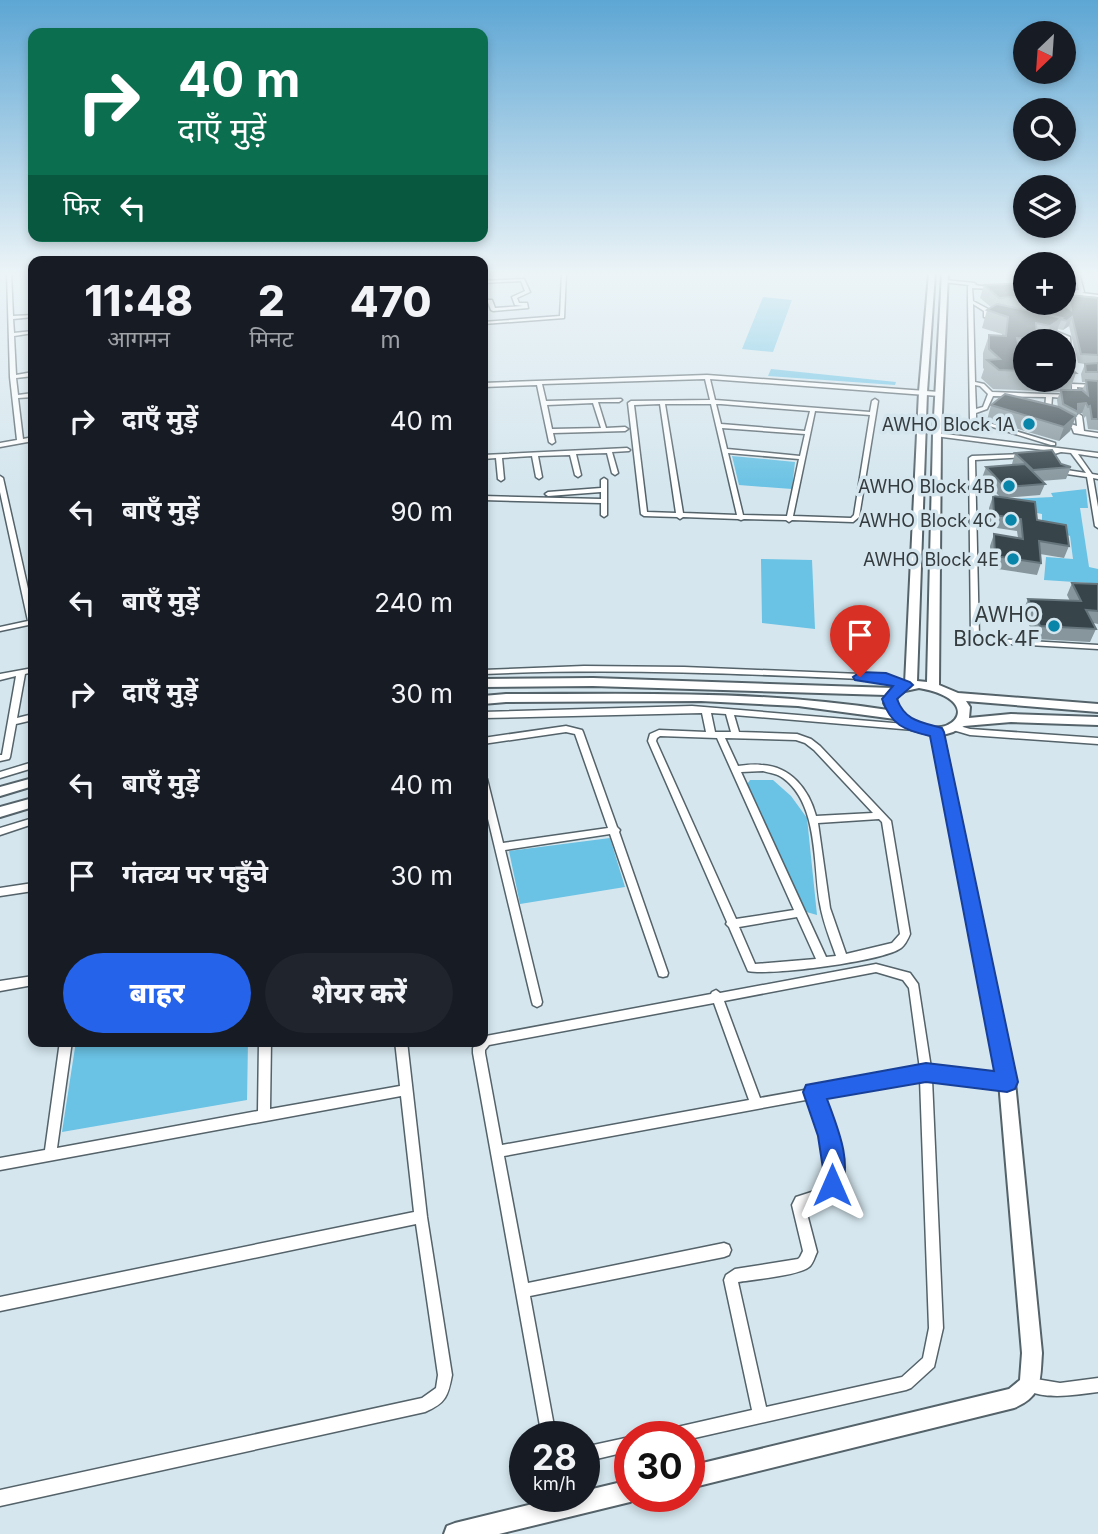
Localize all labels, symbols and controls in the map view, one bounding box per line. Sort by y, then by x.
north arrow [1013,21,1076,84]
map controls [1013,21,1076,392]
text: 40 m [178,50,301,109]
icon: right [63,56,154,147]
button: search [1013,98,1076,161]
text: दाएँ मुड़ें [178,110,266,149]
button: layers [1013,175,1076,238]
icon: left [114,189,152,227]
text: फिर [63,190,100,221]
button: + [1013,252,1076,315]
text: 11:48 [84,275,193,326]
text: 2 [258,275,285,326]
text: 470 [350,276,432,327]
text: आगमन [107,325,170,353]
text: मिनट [249,325,293,353]
text: m [381,326,401,354]
button: − [1013,329,1076,392]
icon: right [63,402,101,440]
text: दाएँ मुड़ें [122,403,198,434]
text: 40 m [390,405,453,436]
place label: AWHO Block 1A [882,414,1015,435]
marker: AWHO Block 1A [1021,416,1037,432]
place label: AWHO Block 4B [858,476,995,497]
marker: AWHO Block 4B [1001,478,1017,494]
icon: left [63,493,101,531]
text: बाएँ मुड़ें [122,494,199,525]
text: 90 m [390,496,453,527]
place label: AWHO Block 4C [859,510,997,531]
marker: AWHO Block 4C [1003,512,1019,528]
place label: AWHO Block 4E [863,549,999,570]
marker: AWHO Block 4E [1005,551,1021,567]
icon: left [63,584,101,622]
text: बाएँ मुड़ें [122,585,199,616]
text: 240 m [374,587,453,618]
place label: AWHO Block 4F [953,602,1040,651]
pin [830,605,890,677]
icon: arrive [841,616,879,654]
marker: AWHO Block 4F [1046,618,1062,634]
icon: right [63,675,101,713]
text: दाएँ मुड़ें [122,676,198,707]
text: 30 m [390,678,453,709]
icon: left [63,766,101,804]
text: बाएँ मुड़ें [122,767,199,798]
text: 40 m [390,769,453,800]
icon: arrive [63,857,101,895]
text: गंतव्य पर पहुँचे [122,858,268,889]
text: 30 m [390,860,453,891]
button: बाहर [63,953,251,1033]
button: शेयर करें [265,953,453,1033]
position arrow [795,1148,869,1222]
speed limit sign: 30 [614,1421,705,1512]
text: 28 [532,1436,577,1478]
text: km/h [533,1473,576,1494]

